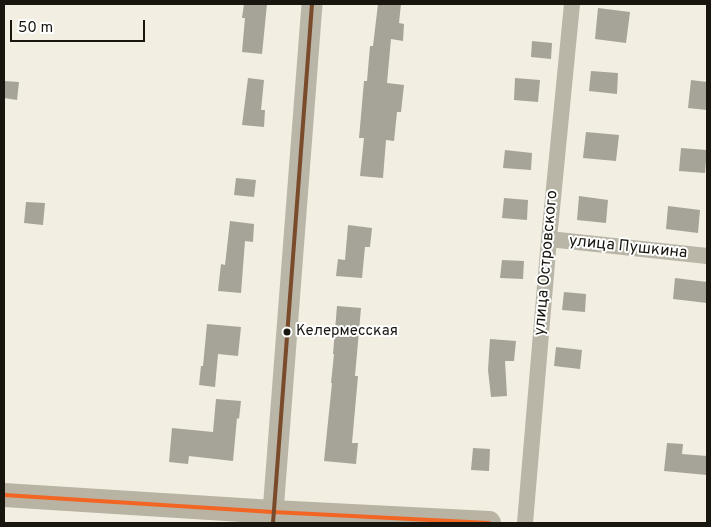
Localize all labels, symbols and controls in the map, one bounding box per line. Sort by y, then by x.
scale bar [12,10,148,42]
text: 50 m [18,19,53,38]
street label: улица Островского [531,190,563,336]
street label: улица Пушкина [568,232,688,264]
place label: Келермесская [296,323,398,341]
marker: Келермесская [282,327,292,337]

